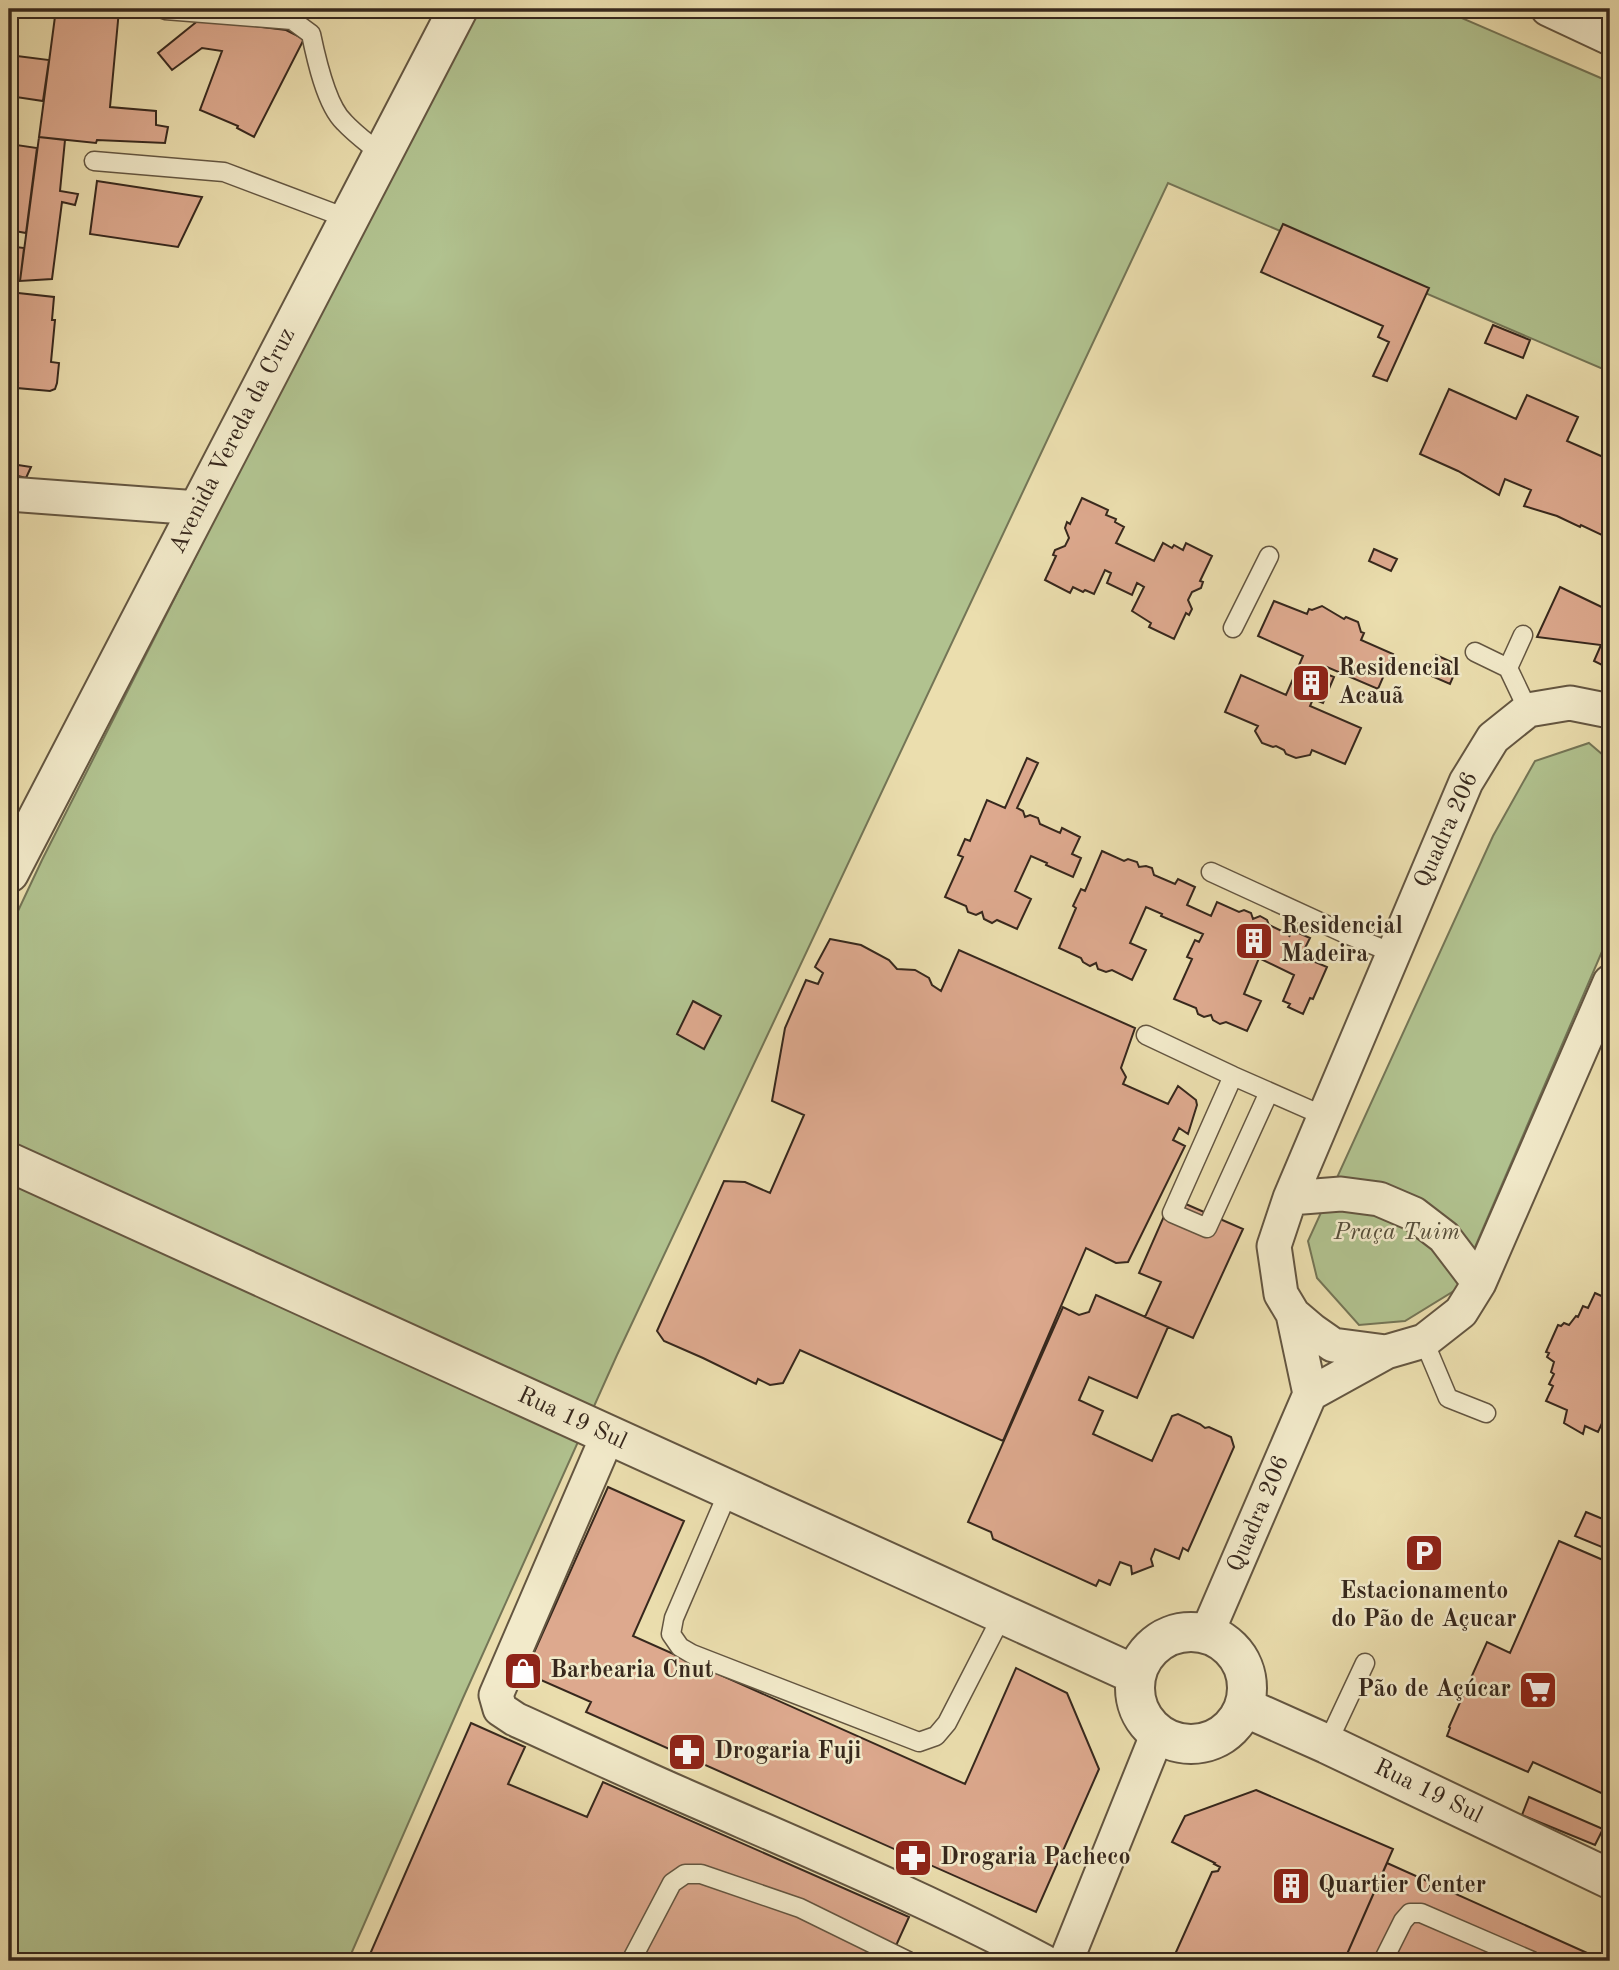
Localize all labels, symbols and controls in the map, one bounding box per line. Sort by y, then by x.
street label: Avenida Vereda da Cruz [166,324,300,558]
place label: Residencial Acauã [1338,657,1460,709]
building icon: Residencial Acauã [1290,662,1332,704]
street label: Quadra 206 [1411,768,1483,892]
place label: Residencial Madeira [1281,915,1403,967]
building icon: Residencial Madeira [1233,920,1275,962]
park label: Praça Tuim [1333,1221,1460,1245]
street label: Rua 19 Sul [514,1383,630,1455]
street label: Quadra 206 [1224,1452,1294,1576]
parking icon: Estacionamento do Pão de Açucar [1403,1532,1445,1574]
place label: Estacionamento do Pão de Açucar [1331,1580,1517,1632]
shop icon: Barbearia Cnut [502,1650,544,1692]
place label: Barbearia Cnut [550,1659,714,1683]
supermarket icon: Pão de Açúcar [1517,1669,1559,1711]
place label: Pão de Açúcar [1357,1678,1511,1702]
pharmacy icon: Drogaria Fuji [666,1731,708,1773]
place label: Drogaria Fuji [714,1740,861,1764]
street label: Rua 19 Sul [1370,1756,1486,1828]
pharmacy icon: Drogaria Pacheco [892,1837,934,1879]
place label: Drogaria Pacheco [940,1846,1131,1870]
building icon: Quartier Center [1270,1865,1312,1907]
place label: Quartier Center [1318,1874,1486,1898]

